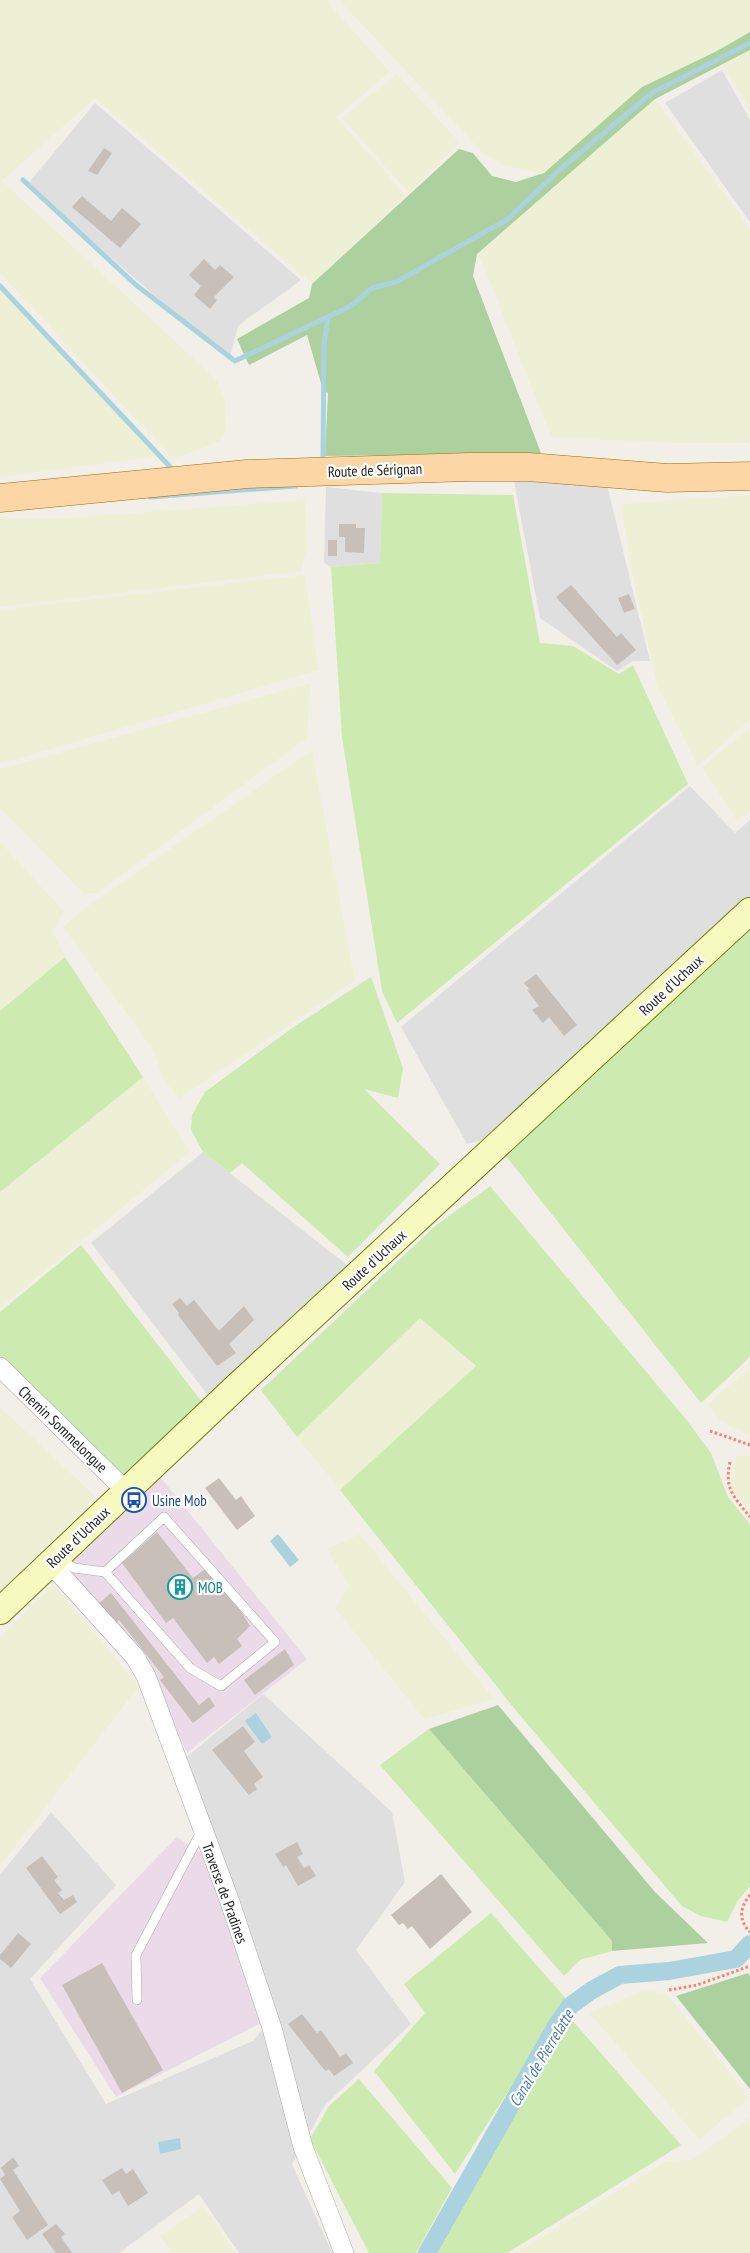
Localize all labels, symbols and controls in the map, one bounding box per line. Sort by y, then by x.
street label: Route de Sérignan [327,459,423,481]
street label: Route d'Uchaux [635,951,707,1019]
street label: Route d'Uchaux [338,1226,410,1294]
street label: Chemin Sommelongue [14,1382,112,1476]
bus stop icon: Usine Mob [121,1487,147,1513]
place label: Usine Mob [152,1491,207,1510]
street label: Route d'Uchaux [42,1502,114,1572]
building icon: MOB [167,1574,193,1600]
place label: MOB [198,1578,223,1597]
street label: Traverse de Pradines [198,1840,252,1946]
water label: Canal de Pierrelatte [504,2005,578,2110]

